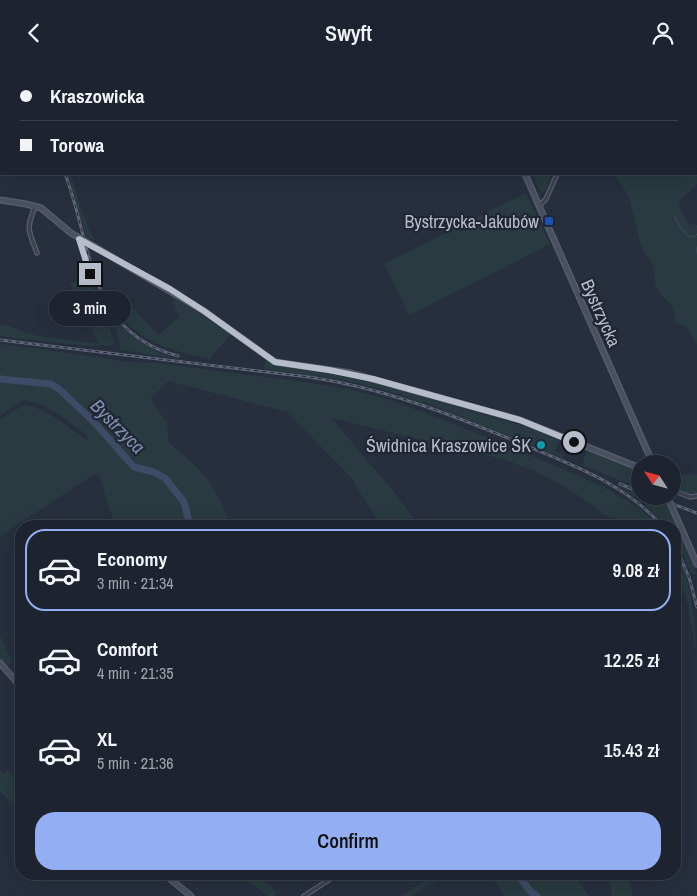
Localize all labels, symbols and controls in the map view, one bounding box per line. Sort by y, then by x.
text: Swyft [325,18,372,48]
icon: back [20,19,48,47]
icon: person [649,19,677,47]
text: Kraszowicka [50,83,144,109]
text: Torowa [50,132,104,158]
place label: Bystrzycka-Jakubów [404,209,539,234]
marker: Bystrzycka-Jakubów [543,215,555,227]
route end [79,263,101,285]
street label: Bystrzycka [575,275,627,351]
callout: 3 min [49,291,131,327]
text: 3 min [73,297,107,319]
water label: Bystrzyca [85,393,151,459]
route start [563,431,585,453]
place label: Świdnica Kraszowice ŚK [366,433,531,458]
marker: Świdnica Kraszowice ŚK [535,439,547,451]
north arrow [631,455,681,505]
map controls [631,455,681,505]
text: Economy [97,546,167,572]
icon: car [37,548,82,593]
text: 9.08 zł [613,557,659,583]
text: 3 min · 21:34 [97,572,174,594]
text: Comfort [97,636,158,662]
icon: car [37,638,82,683]
text: 12.25 zł [604,647,659,673]
text: 4 min · 21:35 [97,662,174,684]
text: XL [97,726,117,752]
icon: car [37,728,82,773]
text: 15.43 zł [604,737,659,763]
text: 5 min · 21:36 [97,752,174,774]
button: Confirm [35,812,661,870]

